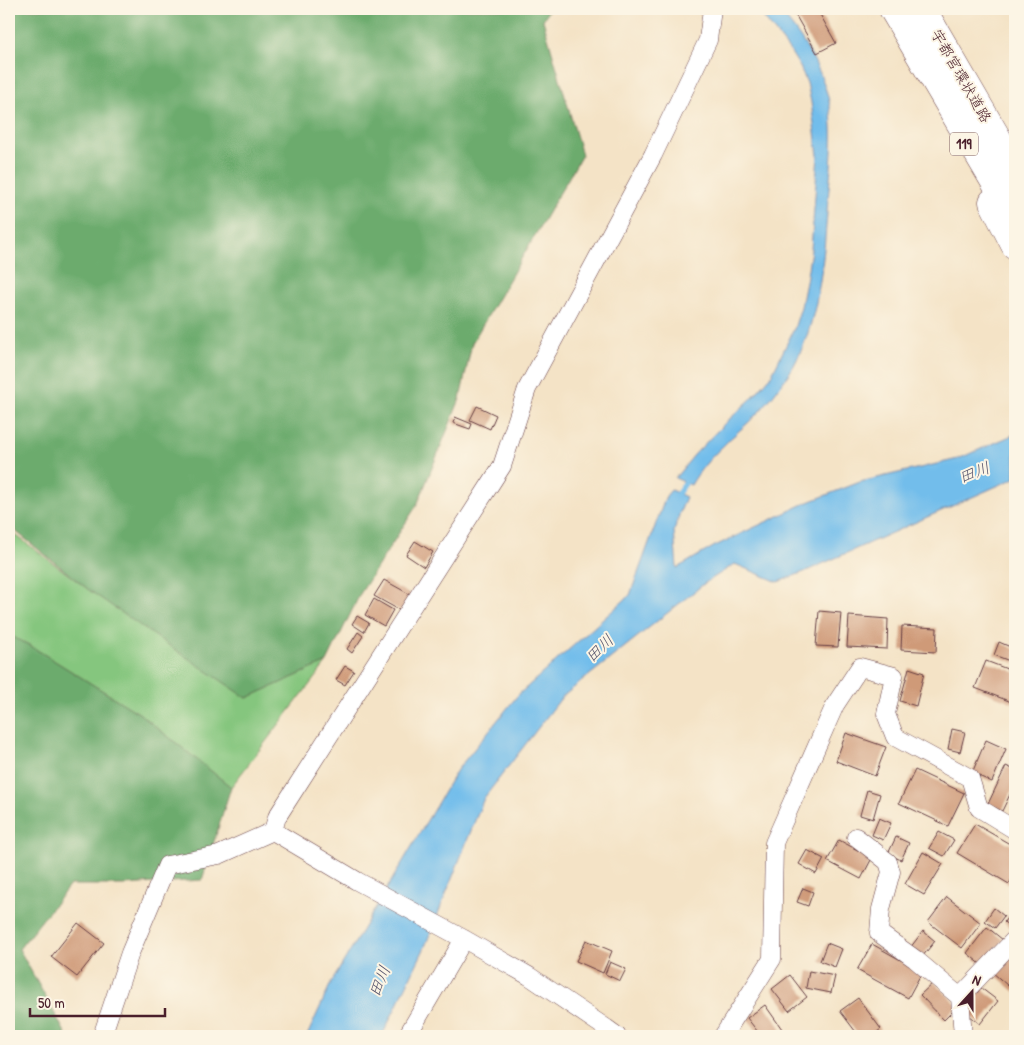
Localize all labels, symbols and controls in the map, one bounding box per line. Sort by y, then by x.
street label: 宇都宮環状道路 [926,25,997,126]
road number: 119 [950,132,978,156]
water label: 田川 [955,456,993,488]
water label: 田川 [580,629,618,667]
water label: 田川 [363,962,395,1000]
north arrow [946,968,996,1018]
text: N [970,969,984,990]
scale bar [30,985,165,1017]
text: 50 m [38,992,65,1013]

